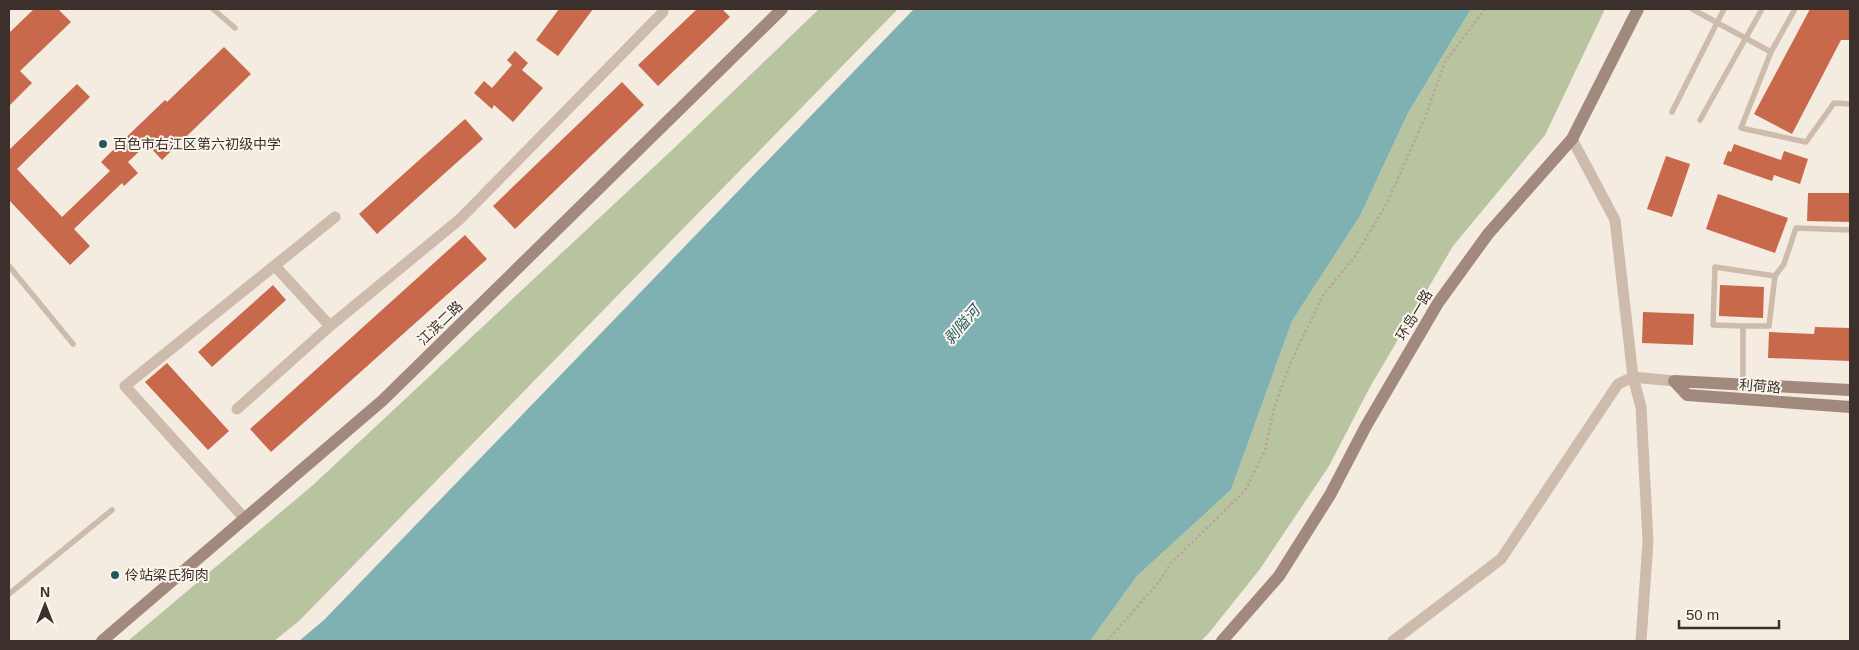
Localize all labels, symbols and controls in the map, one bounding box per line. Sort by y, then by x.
place label: 百色市右江区第六初级中学 [113,136,281,152]
marker: 百色市右江区第六初级中学 [97,138,109,150]
street label: 环岛一路 [1393,287,1435,343]
street label: 江滨二路 [414,298,466,348]
water label: 剥隘河 [940,300,985,347]
street label: 利荷路 [1738,376,1782,396]
place label: 伶站梁氏狗肉 [125,567,209,583]
marker: 伶站梁氏狗肉 [109,569,121,581]
north arrow [20,580,70,630]
text: N [40,584,50,600]
scale bar [1679,598,1779,630]
text: 50 m [1686,606,1719,623]

